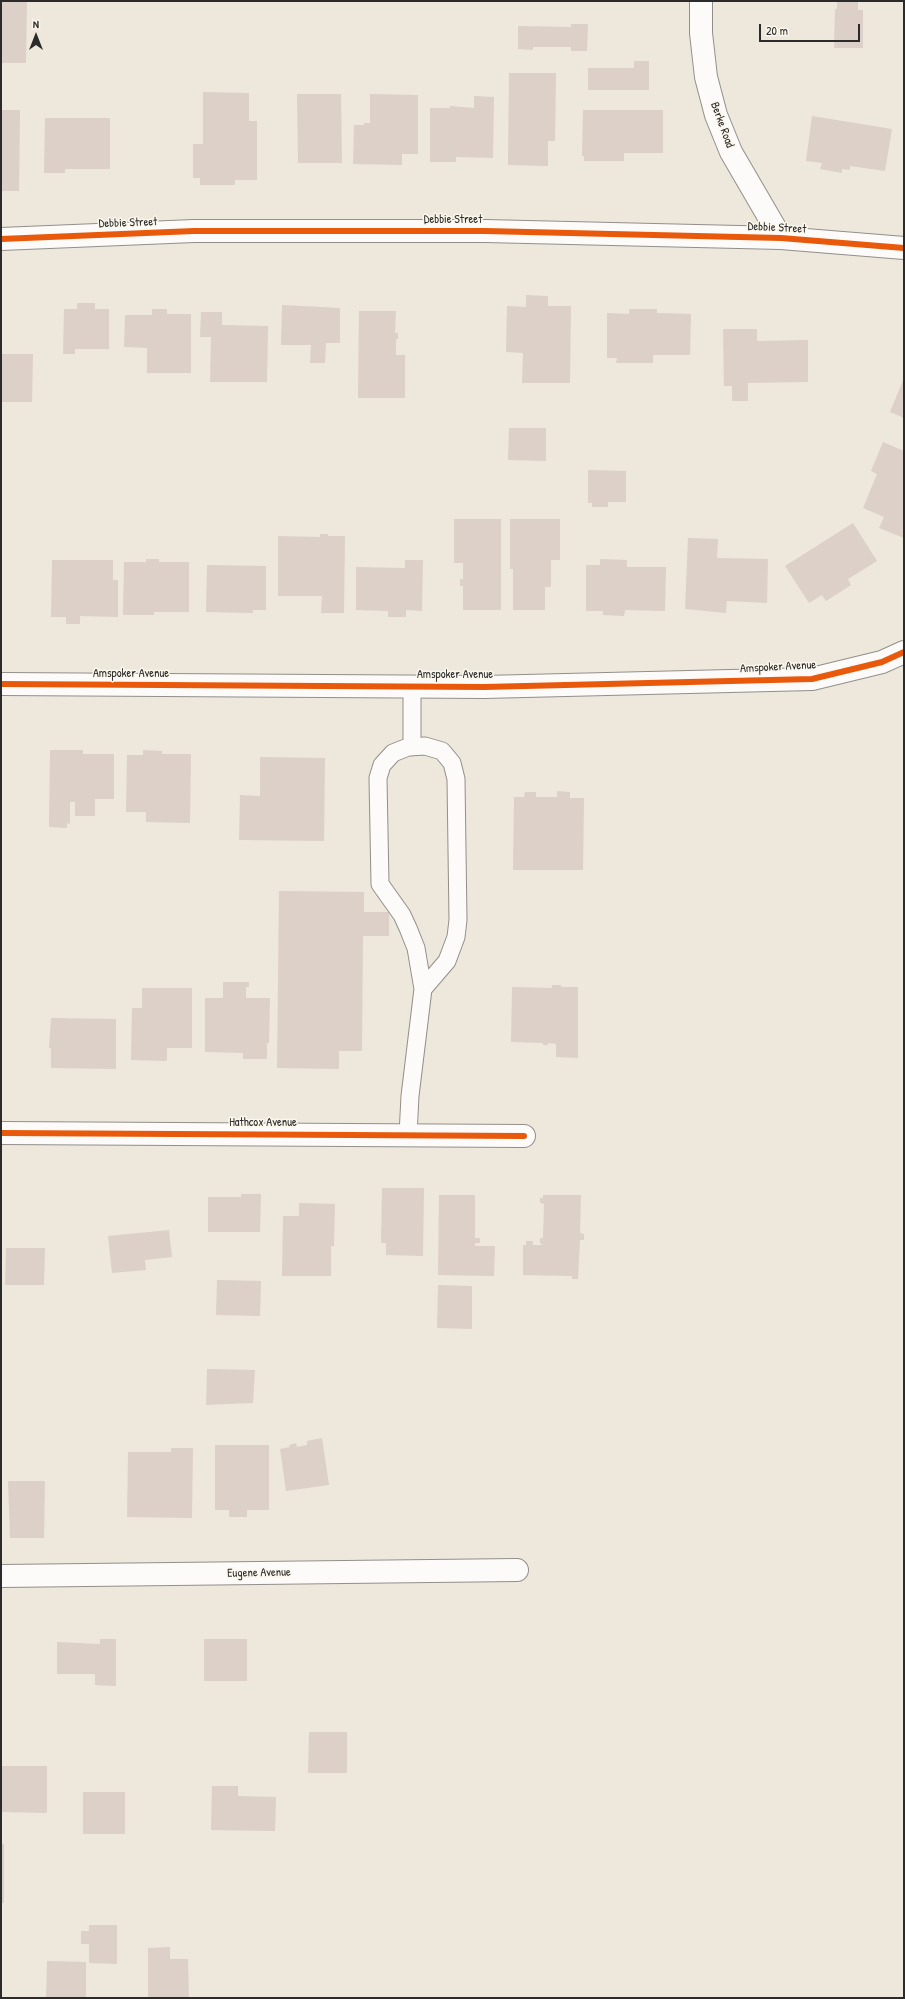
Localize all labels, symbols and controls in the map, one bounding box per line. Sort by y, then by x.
north arrow [16,16,56,56]
scale bar [761,16,862,42]
text: N [33,17,39,31]
text: 20 m [766,22,788,39]
street label: Berke Road [707,100,737,150]
street label: Debbie Street [424,213,482,227]
street label: Debbie Street [99,215,157,231]
street label: Debbie Street [747,219,807,237]
street label: Amspoker Avenue [740,658,816,676]
street label: Amspoker Avenue [93,667,169,681]
street label: Amspoker Avenue [417,668,493,682]
street label: Hathcox Avenue [229,1116,297,1130]
street label: Eugene Avenue [227,1565,291,1581]

